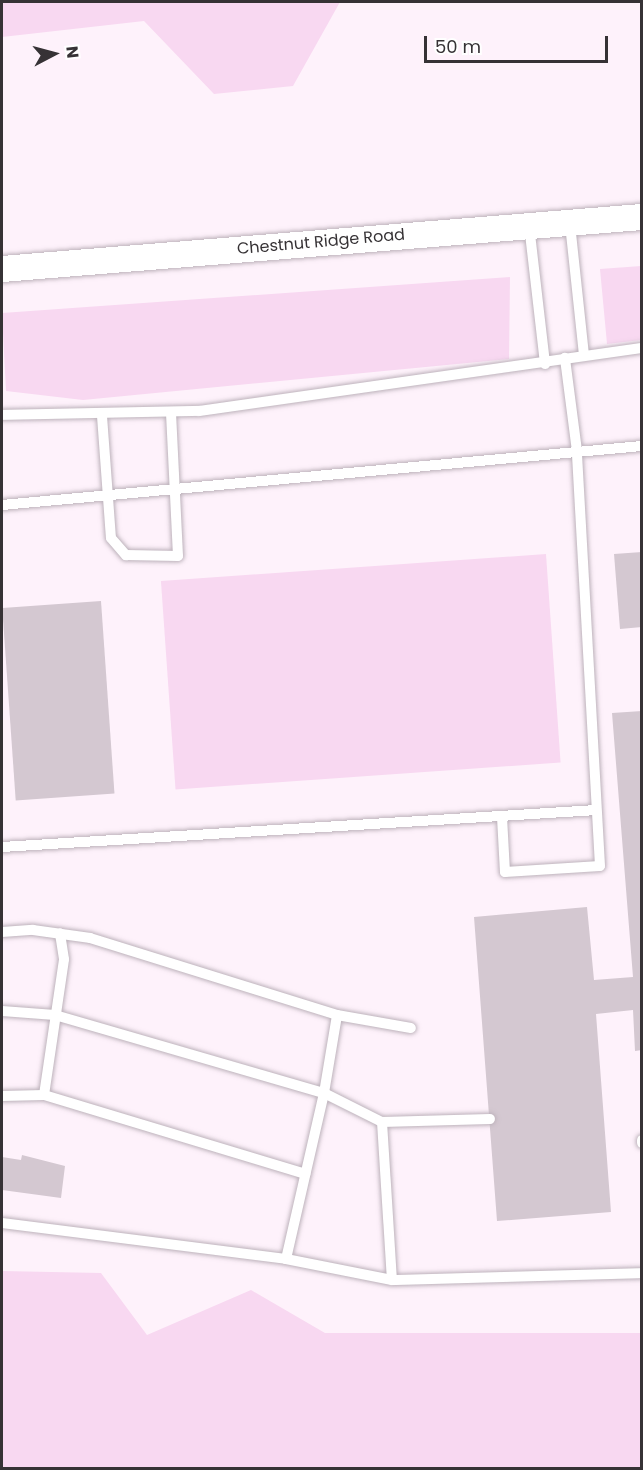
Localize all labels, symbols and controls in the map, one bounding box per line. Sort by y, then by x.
north arrow [24,24,84,84]
scale bar [427,24,612,62]
text: 50 m [435,34,481,59]
text: N [60,45,84,59]
street label: Chestnut Ridge Road [236,225,406,259]

